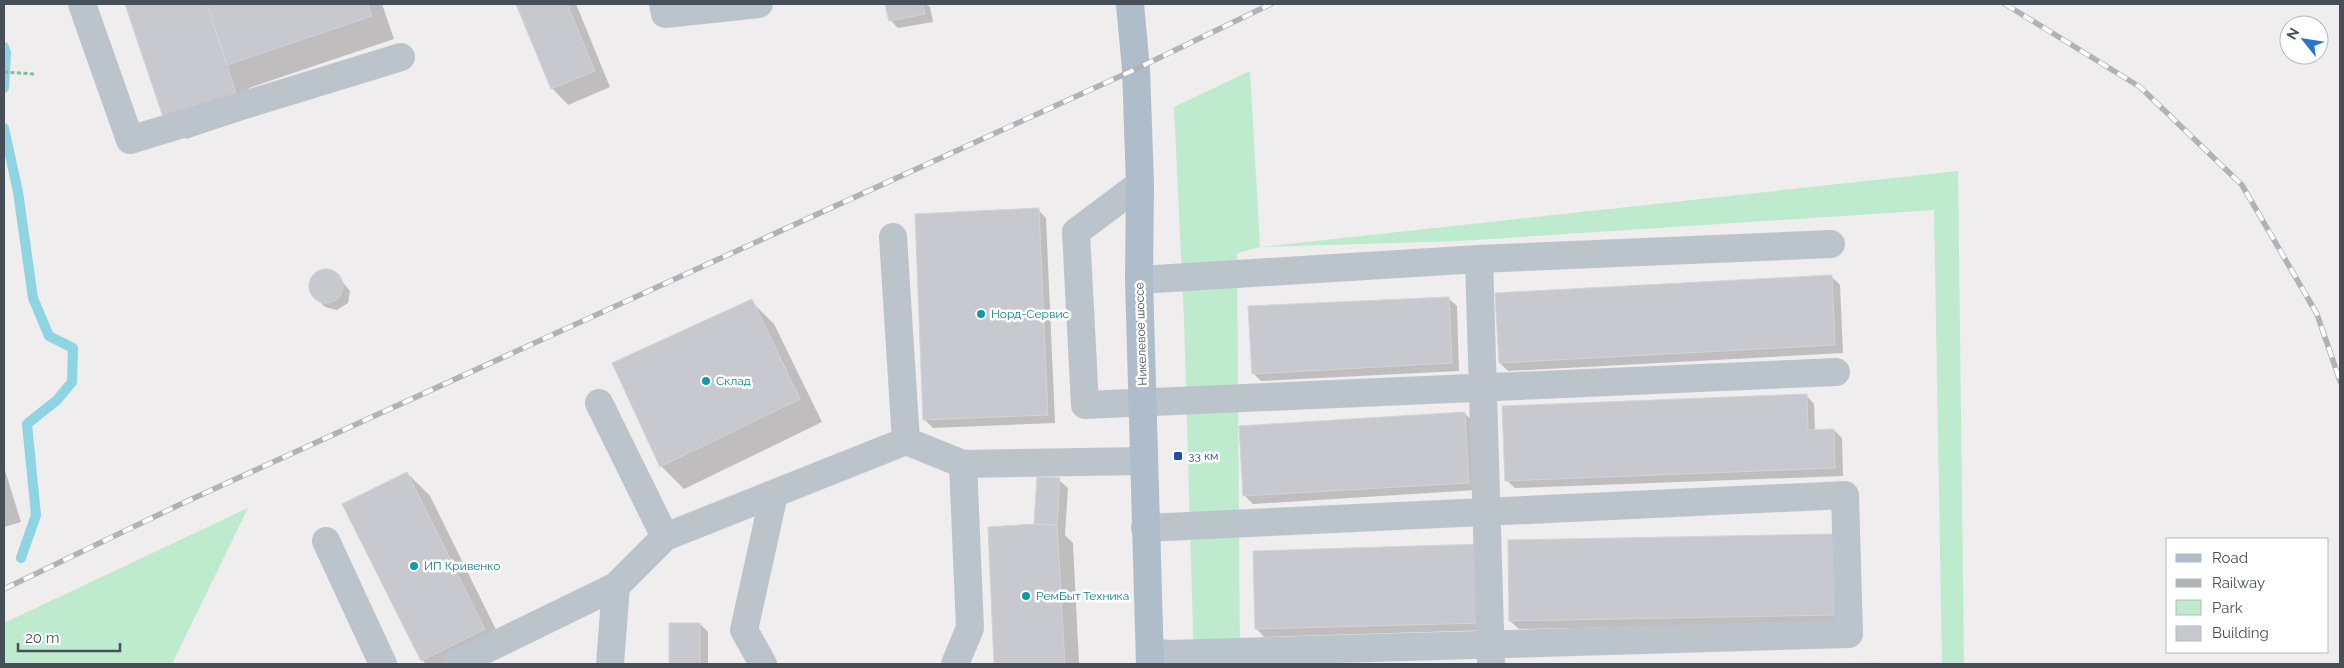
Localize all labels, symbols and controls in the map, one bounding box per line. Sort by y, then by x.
north arrow [2279,15,2329,65]
text: N [2283,25,2302,42]
street label: Никелевое шоссе [1132,282,1150,386]
place label: Норд-Сервис [991,307,1070,321]
marker: Норд-Сервис [975,308,987,320]
place label: Склад [716,374,751,388]
marker: Склад [700,375,712,387]
place label: 33 км [1188,449,1219,463]
marker: 33 км [1172,450,1184,462]
legend [2166,538,2329,653]
text: Road [2212,549,2248,567]
place label: ИП Кривенко [424,559,500,573]
marker: ИП Кривенко [408,560,420,572]
text: Railway [2212,574,2265,592]
place label: РемБыт Техника [1036,589,1129,603]
marker: РемБыт Техника [1020,590,1032,602]
text: Park [2212,599,2243,617]
scale bar [18,620,120,652]
text: Building [2212,624,2269,642]
text: 20 m [25,629,60,647]

